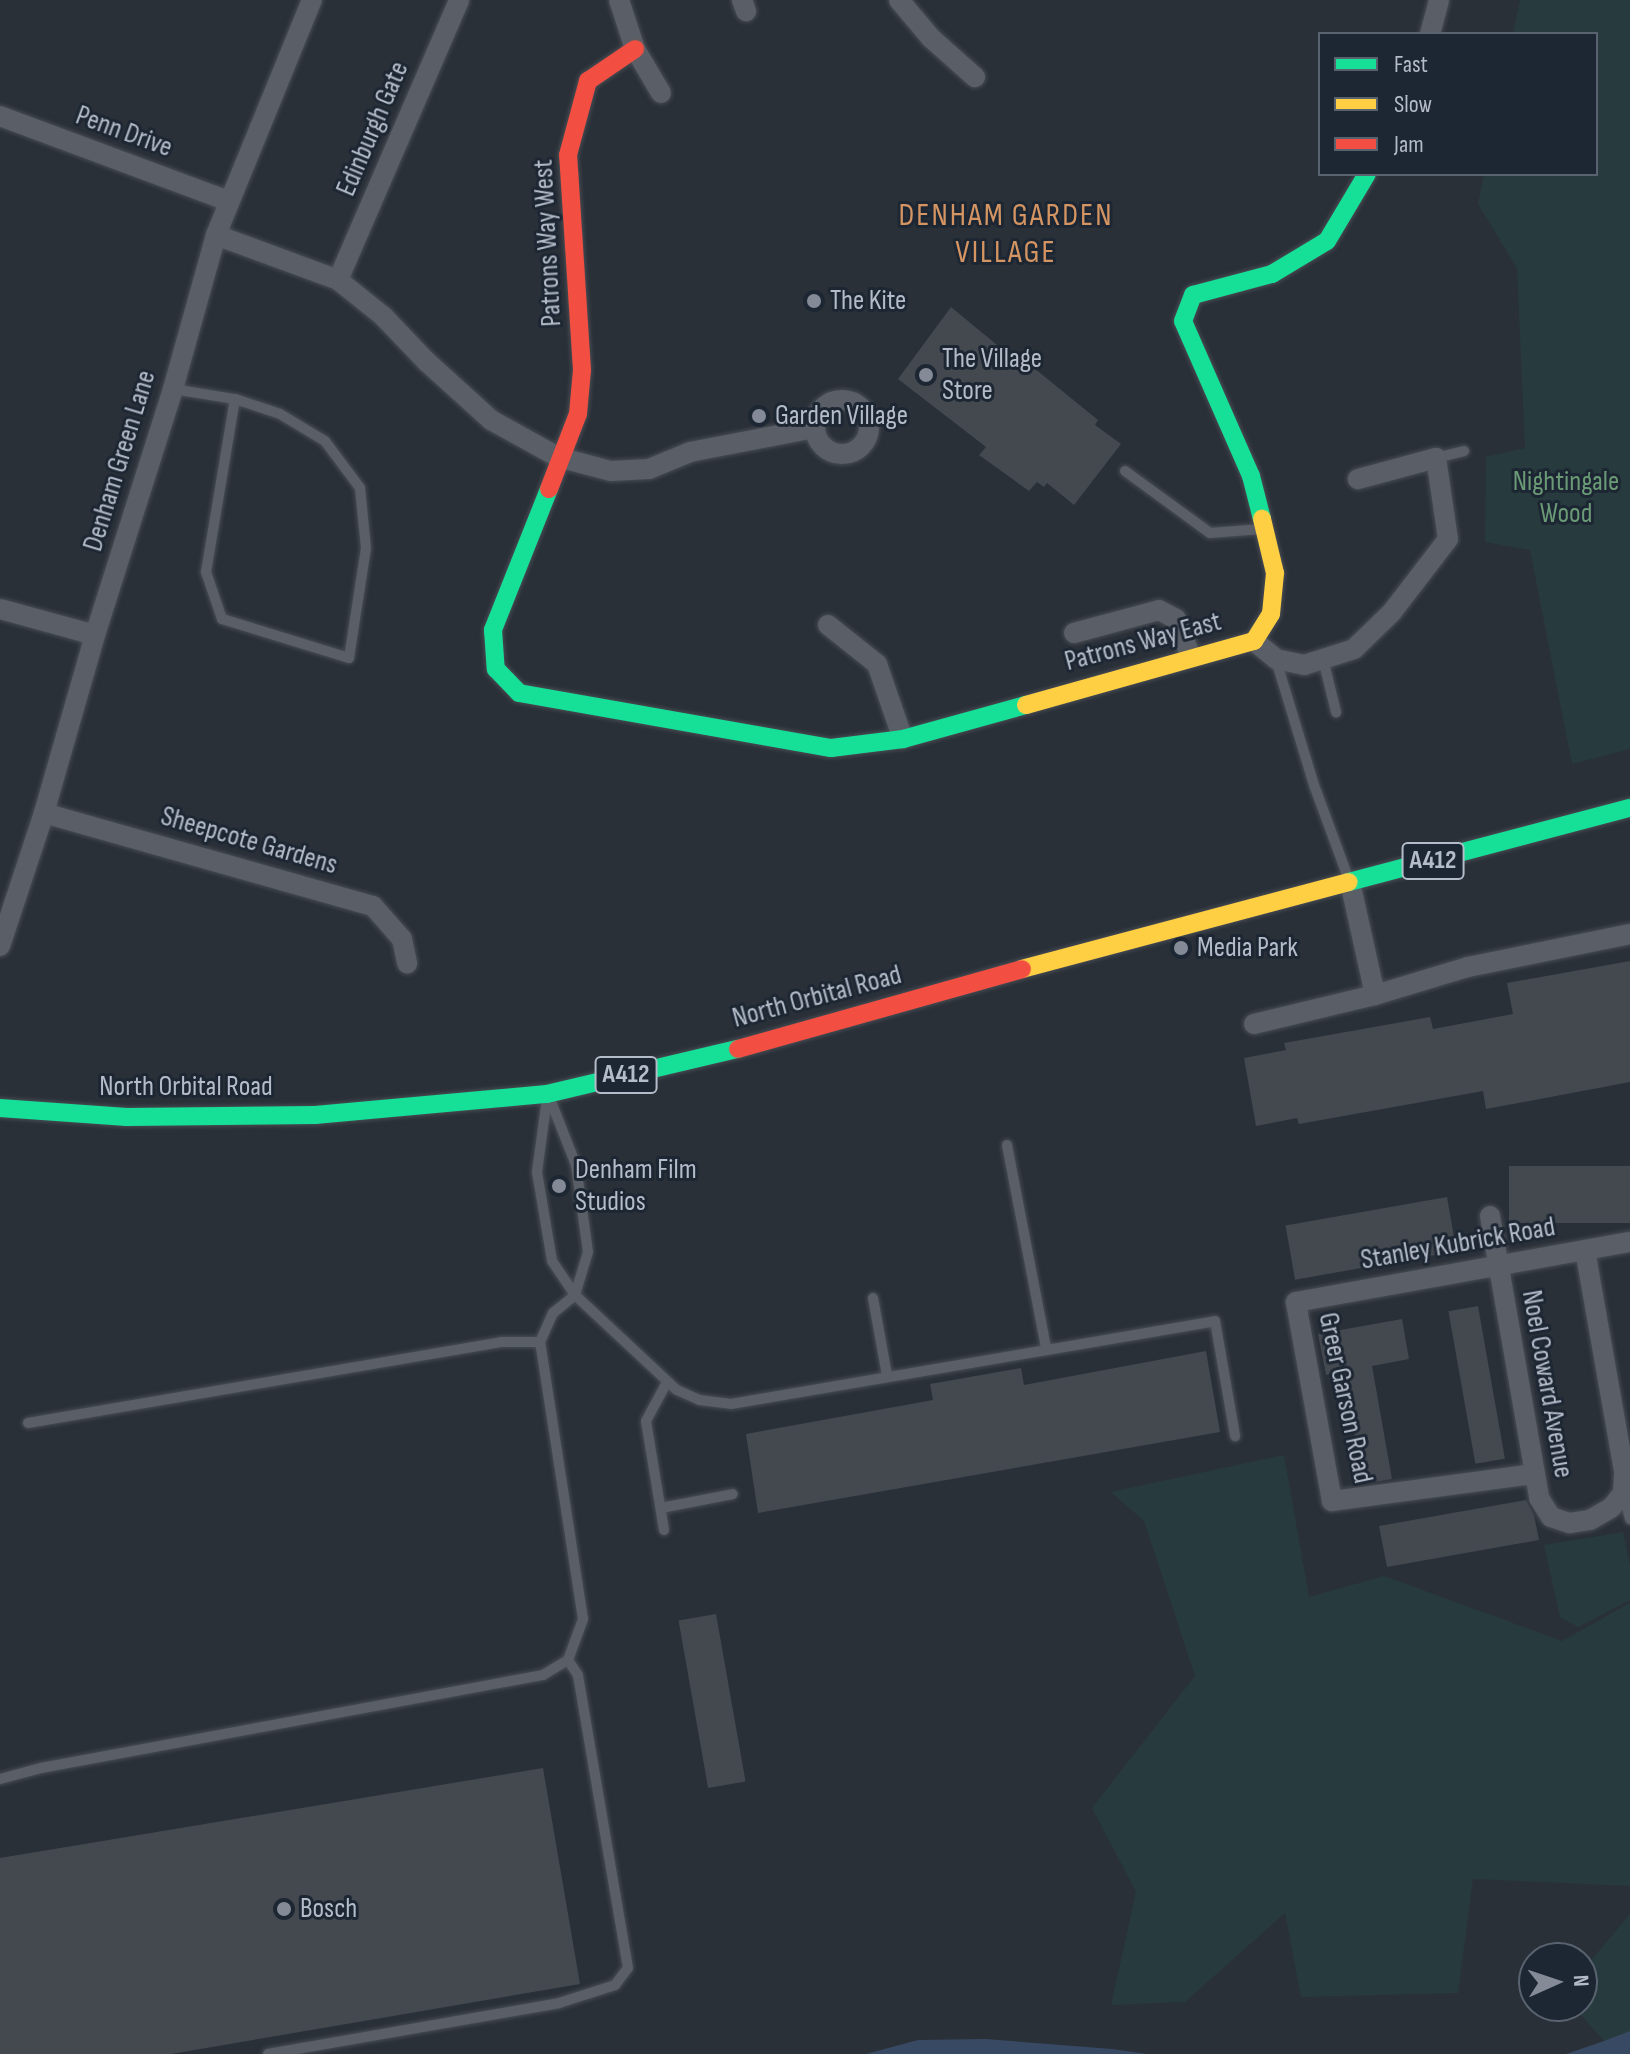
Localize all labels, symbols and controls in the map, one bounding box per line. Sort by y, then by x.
legend [1318,32,1598,176]
text: Fast [1394,50,1428,79]
street label: Edinburgh Gate [330,57,416,201]
text: Slow [1394,90,1432,119]
street label: Penn Drive [71,99,177,165]
text: Jam [1394,130,1424,159]
street label: Patrons Way West [527,159,569,327]
district label: DENHAM GARDEN VILLAGE [898,198,1114,273]
place label: The Kite [830,284,906,318]
marker: The Kite [805,292,823,310]
place label: The Village Store [942,342,1042,408]
marker: The Village Store [917,366,935,384]
street label: Denham Green Lane [77,367,163,555]
place label: Garden Village [775,399,908,433]
marker: Garden Village [750,407,768,425]
park label: Nightingale Wood [1513,465,1619,531]
street label: Patrons Way East [1061,605,1225,679]
street label: Sheepcote Gardens [157,800,341,882]
road number: A412 [1401,839,1465,883]
place label: Media Park [1197,931,1298,965]
marker: Media Park [1172,939,1190,957]
street label: North Orbital Road [729,958,905,1036]
road number: A412 [594,1053,658,1097]
street label: North Orbital Road [99,1070,273,1104]
place label: Denham Film Studios [575,1153,697,1219]
marker: Denham Film Studios [550,1177,568,1195]
street label: Stanley Kubrick Road [1358,1210,1558,1278]
street label: Noel Coward Avenue [1514,1288,1580,1480]
street label: Greer Garson Road [1311,1310,1379,1486]
place label: Bosch [300,1892,357,1926]
marker: Bosch [275,1900,293,1918]
north arrow [1518,1942,1598,2022]
text: N [1567,1974,1594,1987]

